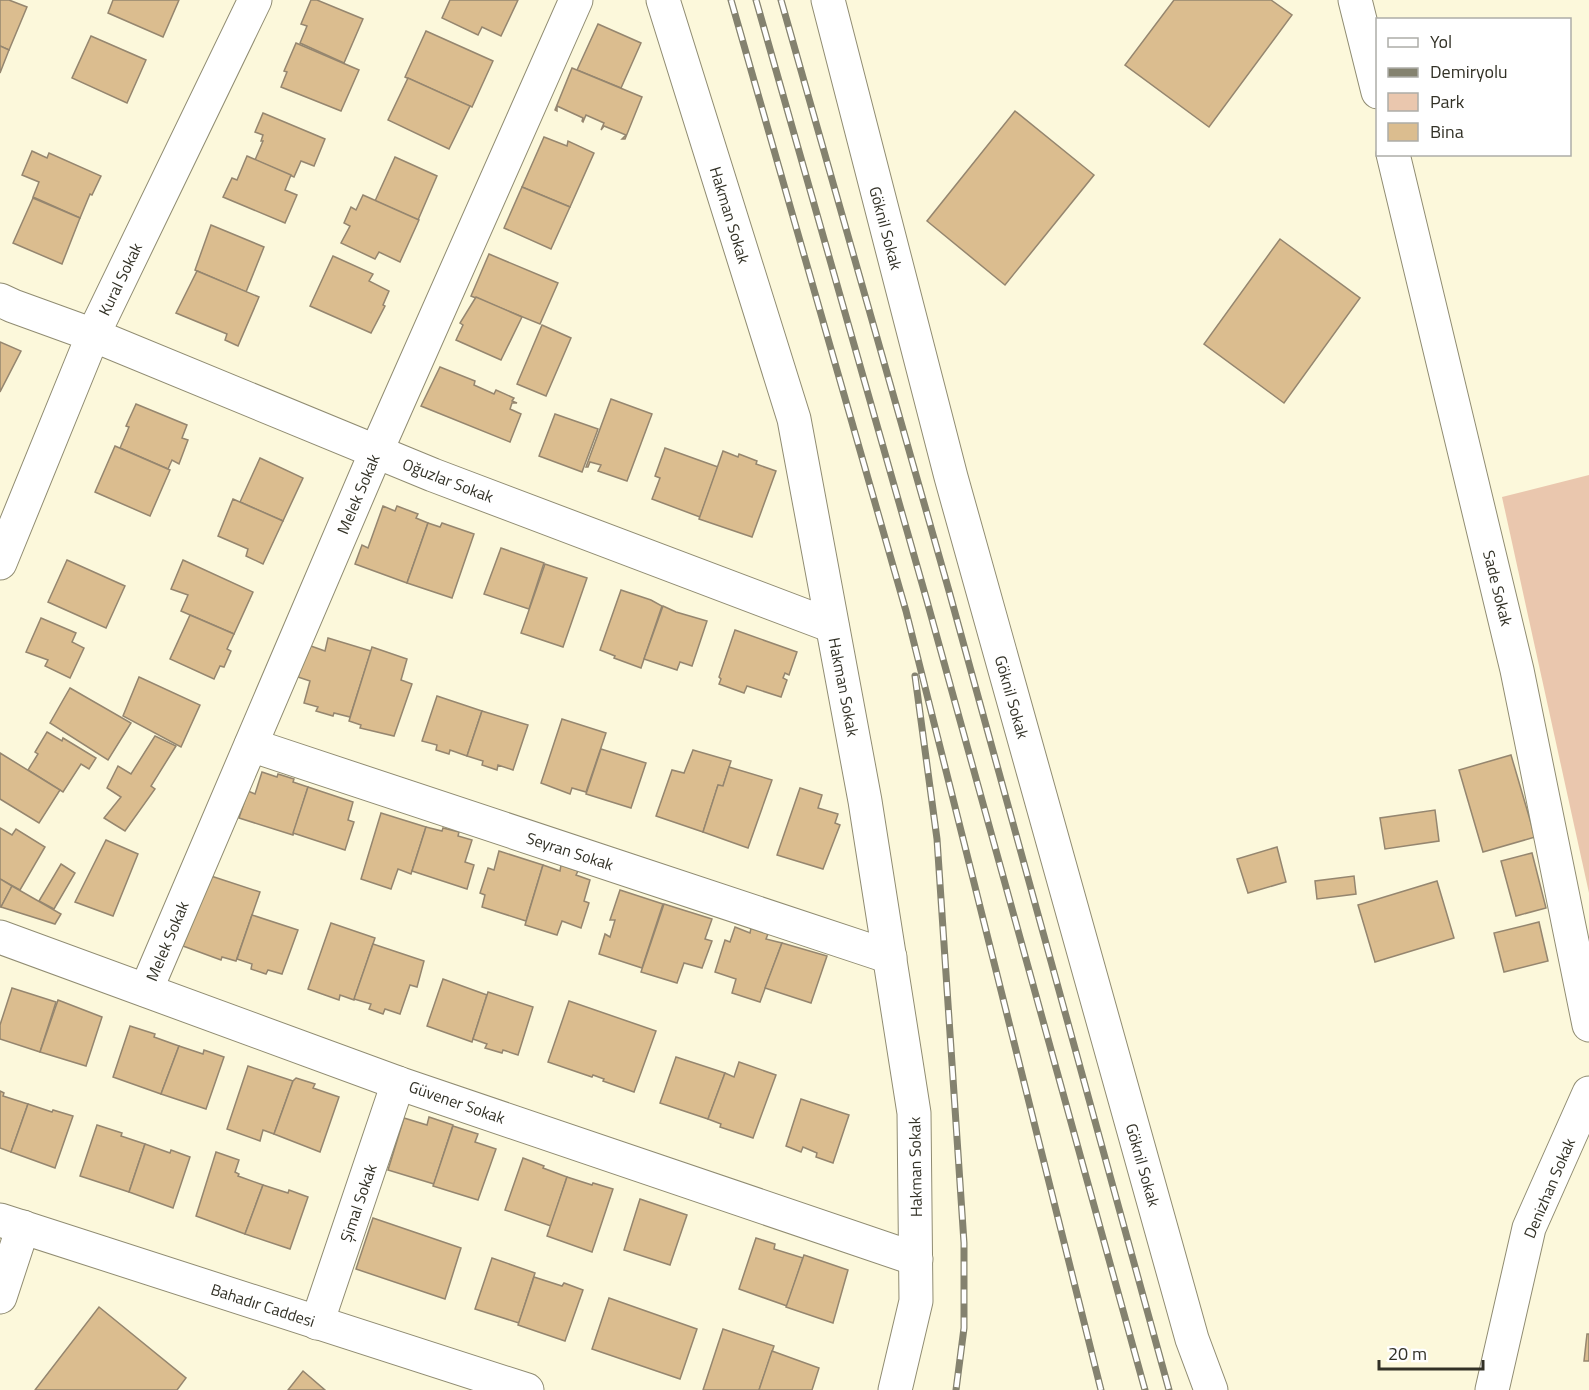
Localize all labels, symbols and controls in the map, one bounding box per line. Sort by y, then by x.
legend [1376,18,1571,156]
text: Yol [1430,28,1452,55]
text: Demiryolu [1430,58,1508,85]
text: Park [1430,88,1465,115]
text: Bina [1430,118,1464,145]
street label: Hakman Sokak [704,163,756,267]
street label: Göknil Sokak [863,184,909,273]
street label: Kural Sokak [92,238,148,320]
street label: Melek Sokak [330,450,386,538]
street label: Oğuzlar Sokak [399,452,497,508]
street label: Sade Sokak [1477,548,1519,629]
street label: Hakman Sokak [823,635,865,739]
street label: Göknil Sokak [989,653,1035,742]
street label: Seyran Sokak [523,826,617,876]
street label: Melek Sokak [139,897,195,985]
street label: Güvener Sokak [406,1074,509,1130]
street label: Hakman Sokak [902,1116,928,1217]
street label: Göknil Sokak [1120,1121,1166,1210]
street label: Denizhan Sokak [1517,1134,1581,1242]
street label: Şimal Sokak [333,1160,383,1245]
street label: Bahadır Caddesi [208,1277,318,1333]
scale bar [1379,1333,1482,1371]
text: 20 m [1388,1340,1427,1367]

